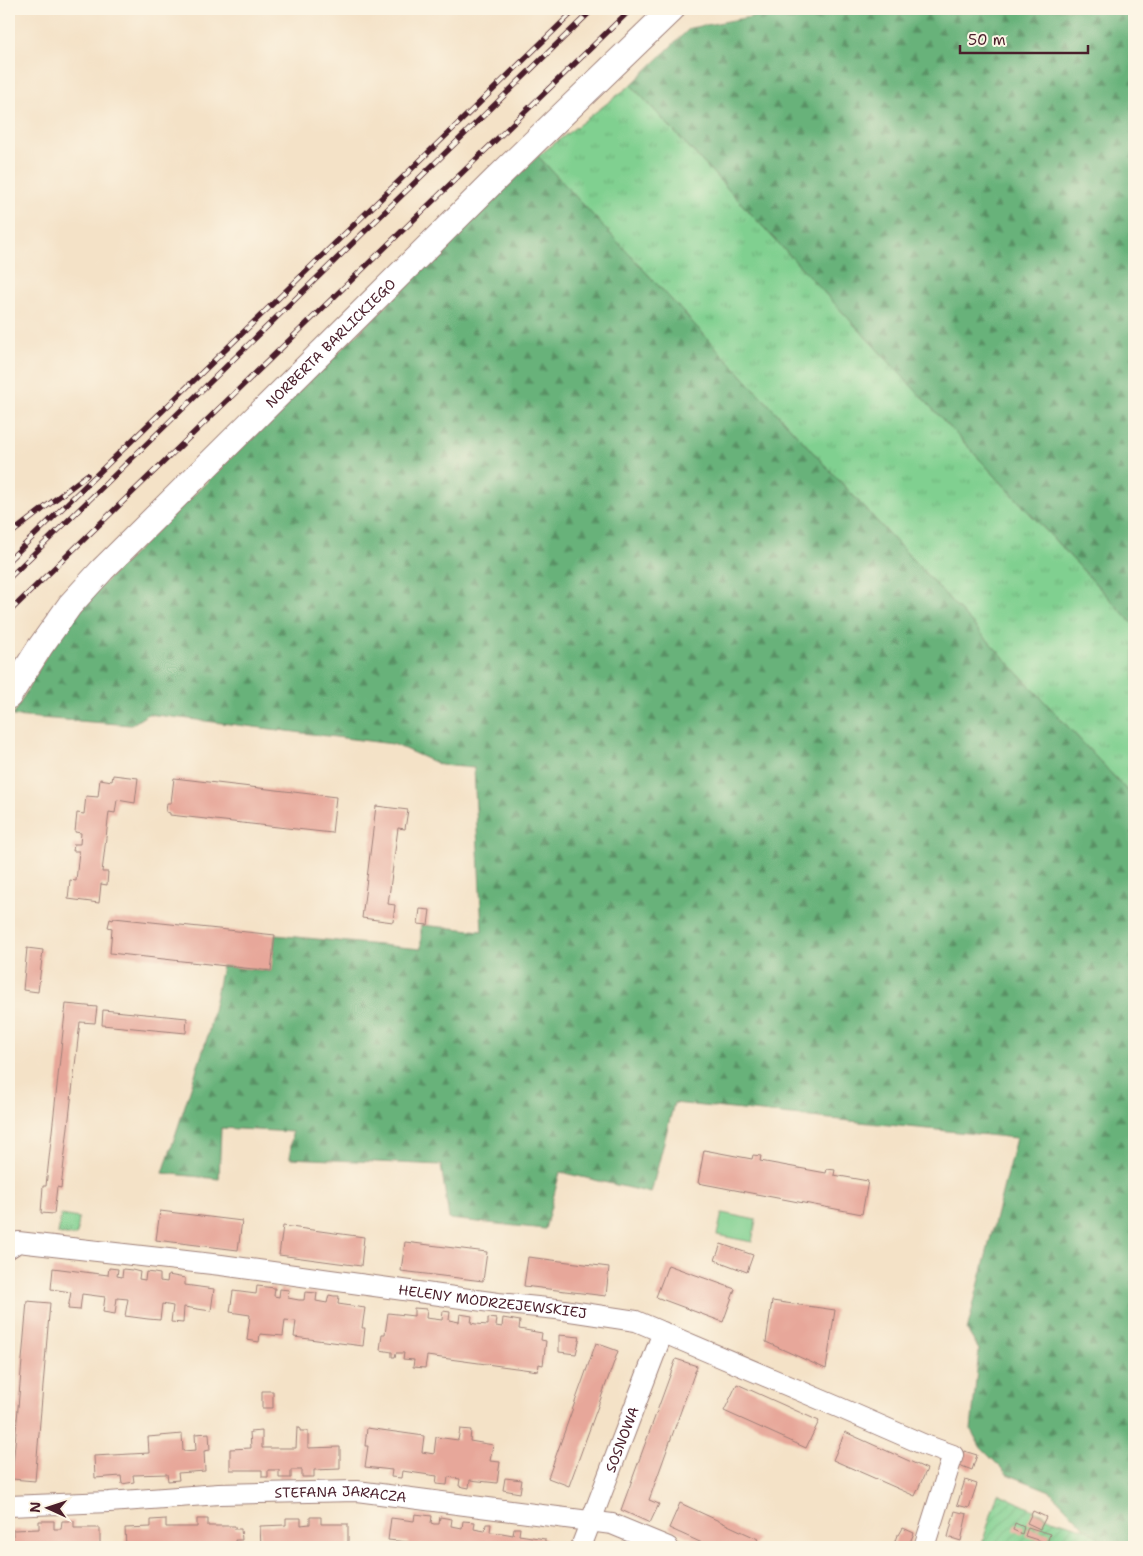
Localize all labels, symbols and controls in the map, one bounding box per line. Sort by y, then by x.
scale bar [960,22,1088,54]
text: 50 m [968,30,1006,50]
street label: NORBERTA BARLICKIEGO [262,275,399,412]
street label: HELENY MODRZEJEWSKIEJ [397,1280,588,1322]
street label: SOSNOWA [601,1404,643,1475]
street label: STEFANA JARACZA [274,1482,408,1506]
north arrow [22,1484,72,1534]
text: N [26,1501,44,1513]

